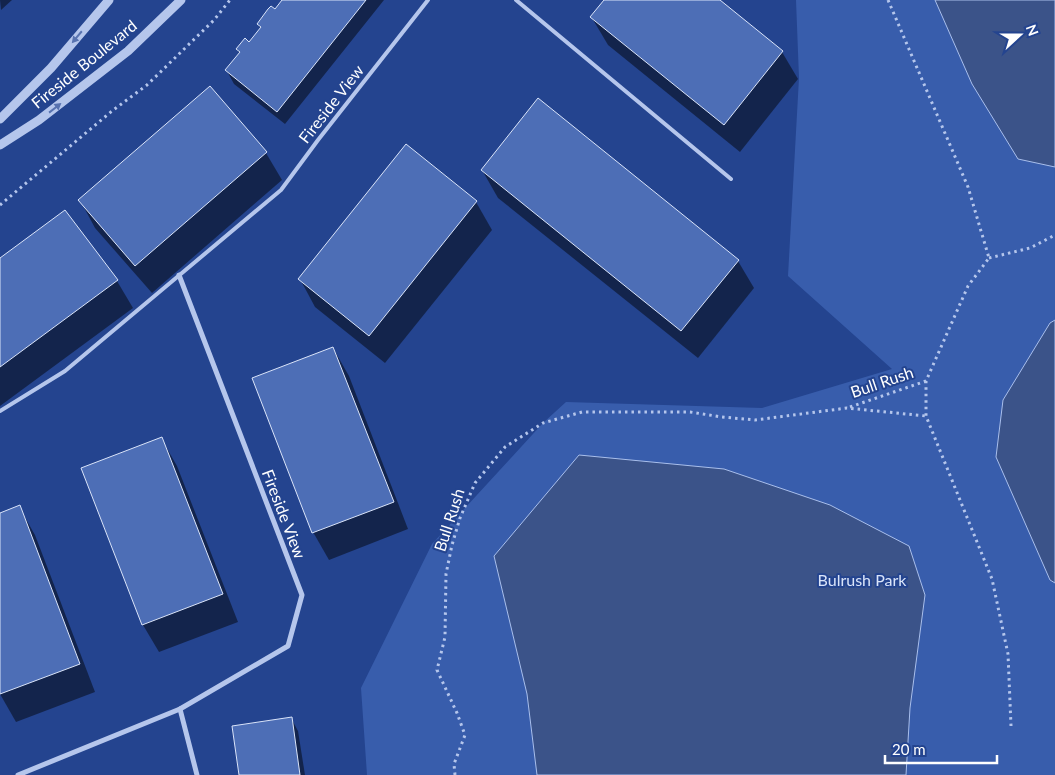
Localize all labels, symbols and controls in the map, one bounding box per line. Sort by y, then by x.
north arrow [995,10,1045,60]
street label: Fireside Boulevard [27,15,140,112]
text: N [1023,22,1042,38]
one-way arrow [72,31,83,44]
street label: Fireside View [294,60,367,147]
one-way arrow [48,103,61,114]
street label: Bull Rush [848,362,916,401]
street label: Fireside View [259,466,310,562]
street label: Bull Rush [429,486,468,554]
park label: Bulrush Park [818,570,907,589]
scale bar [885,732,998,764]
text: 20 m [892,740,926,758]

